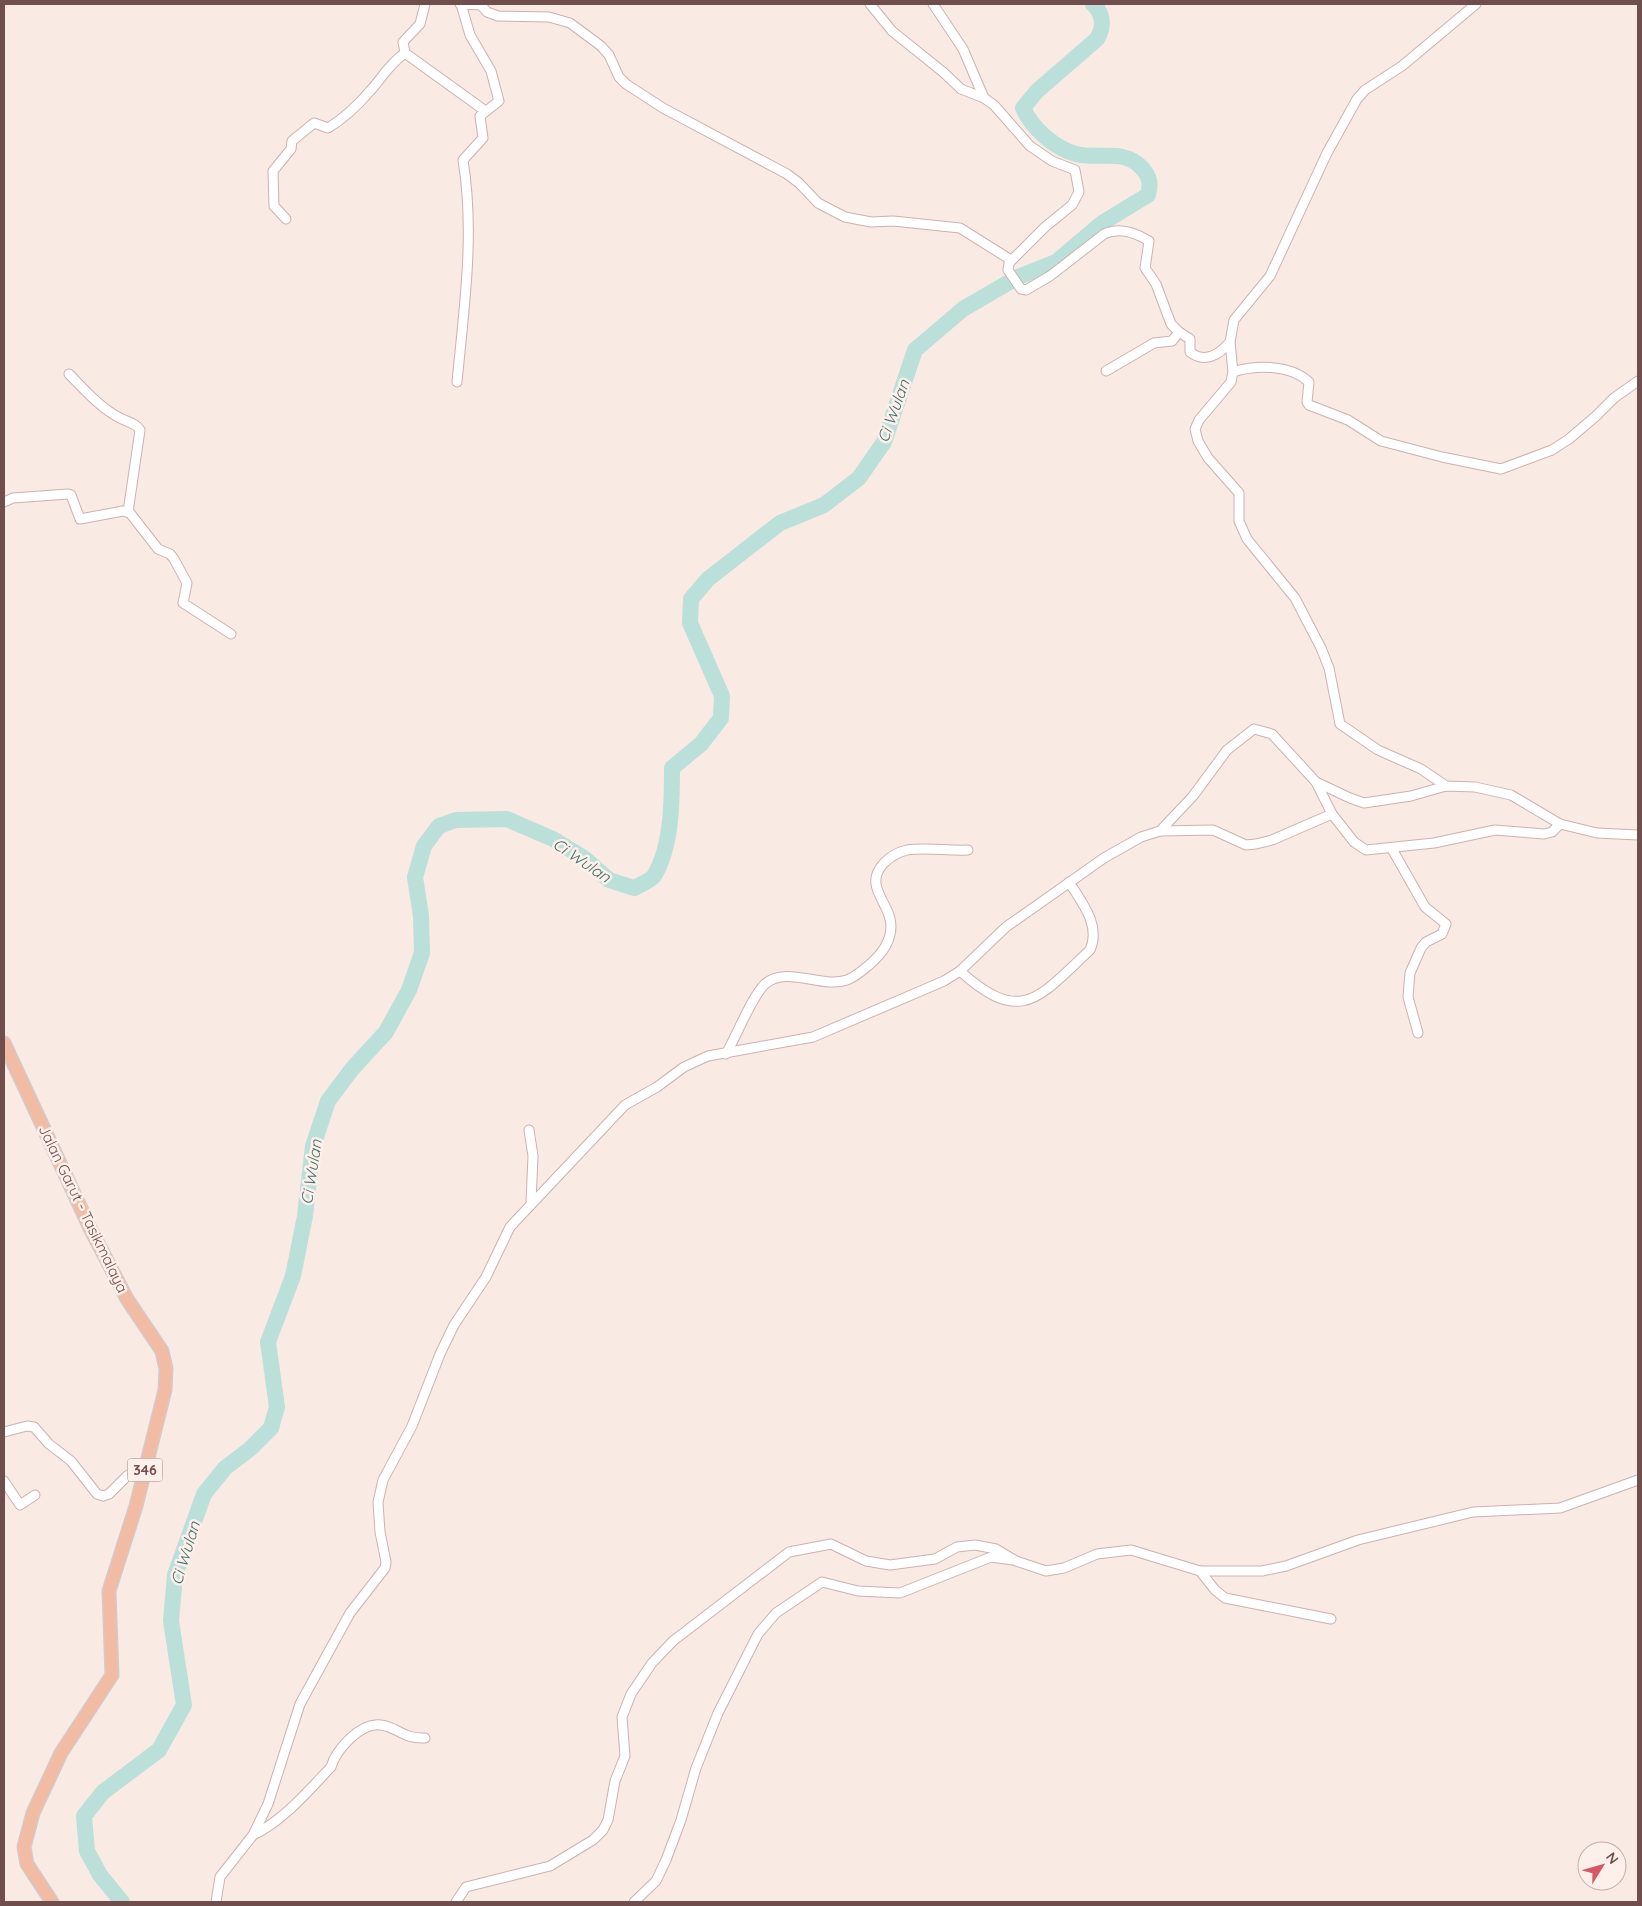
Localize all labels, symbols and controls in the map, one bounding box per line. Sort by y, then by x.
water label: Ci Wulan [872,376,914,445]
water label: Ci Wulan [549,833,615,887]
street label: Jalan Garut - Tasikmalaya [35,1122,132,1296]
water label: Ci Wulan [296,1137,326,1206]
road number: 346 [128,1458,162,1482]
water label: Ci Wulan [166,1518,204,1587]
north arrow [1577,1841,1627,1891]
text: N [1602,1849,1623,1868]

